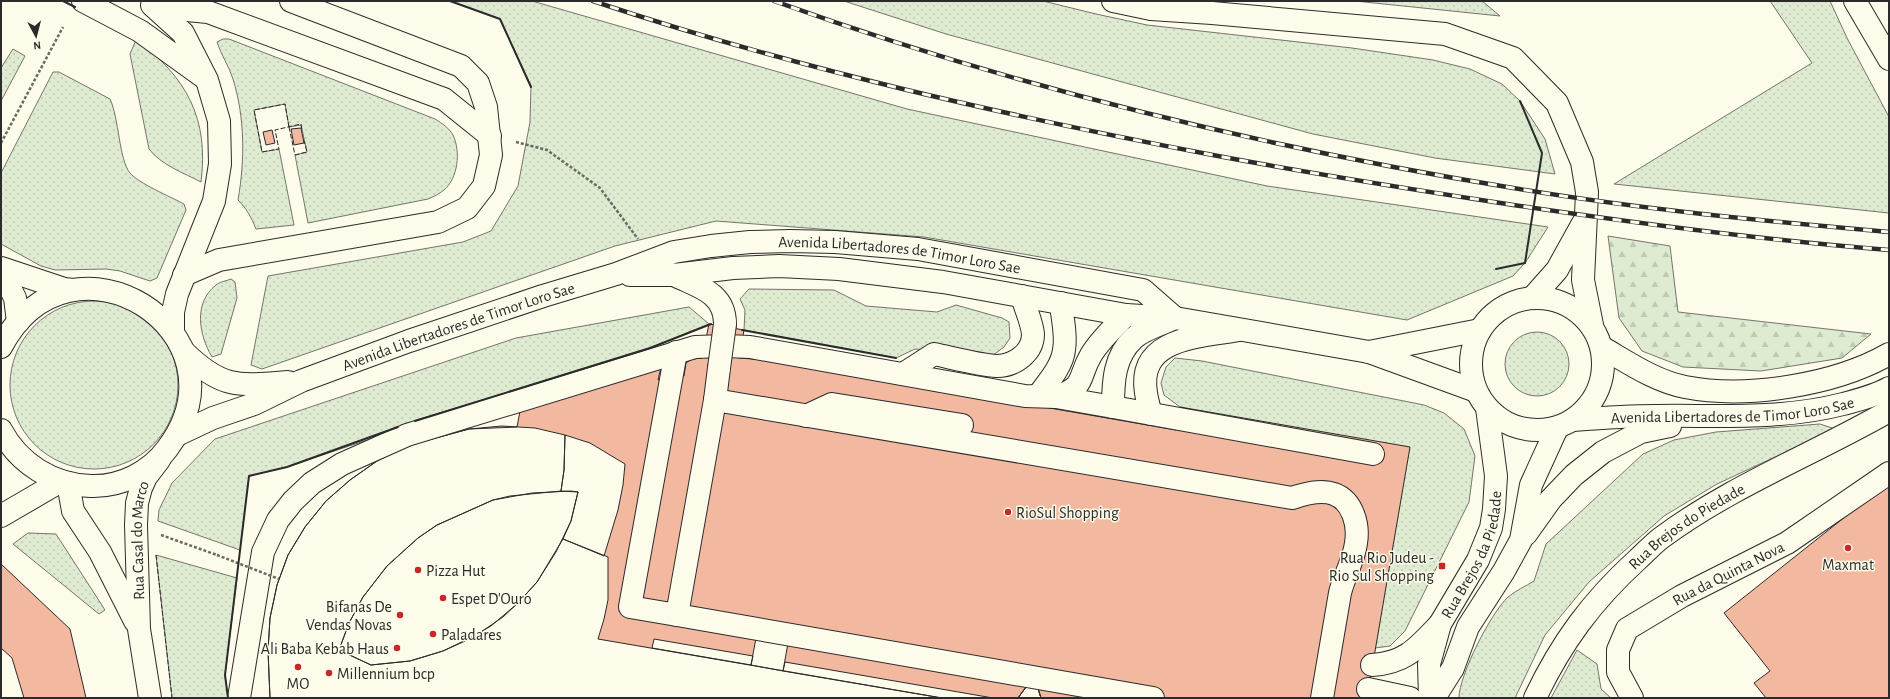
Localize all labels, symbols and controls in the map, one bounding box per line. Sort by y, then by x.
north arrow [16,16,56,56]
text: N [33,40,42,51]
street label: Avenida Libertadores de Timor Loro Sae [778,234,1022,277]
street label: Avenida Libertadores de Timor Loro Sae [340,280,577,374]
street label: Avenida Libertadores de Timor Loro Sae [1610,394,1856,426]
street label: Rua Casal do Marco [129,478,152,600]
street label: Rua Brejos do Piedade [1626,481,1747,573]
street label: Rua Brejos da Piedade [1438,490,1504,621]
place label: RioSul Shopping [1016,505,1119,521]
marker: RioSul Shopping [1003,507,1013,517]
street label: Rua da Quinta Nova [1670,539,1787,609]
marker: Maxmat [1843,543,1853,553]
place label: Rua Rio Judeu - Rio Sul Shopping [1329,550,1434,584]
place label: Maxmat [1822,557,1874,573]
marker: Rua Rio Judeu - Rio Sul Shopping [1437,561,1447,571]
place label: Pizza Hut [426,563,485,579]
marker: Pizza Hut [413,565,423,575]
place label: Espet D'Ouro [451,591,532,607]
marker: Espet D'Ouro [438,593,448,603]
place label: Bifanas De Vendas Novas [306,599,392,633]
marker: Bifanas De Vendas Novas [395,610,405,620]
place label: Paladares [441,627,502,643]
marker: Paladares [428,629,438,639]
place label: Ali Baba Kebab Haus [261,641,389,657]
marker: Ali Baba Kebab Haus [392,643,402,653]
marker: MO [293,662,303,672]
place label: Millennium bcp [337,666,435,682]
marker: Millennium bcp [324,668,334,678]
place label: MO [287,676,309,692]

